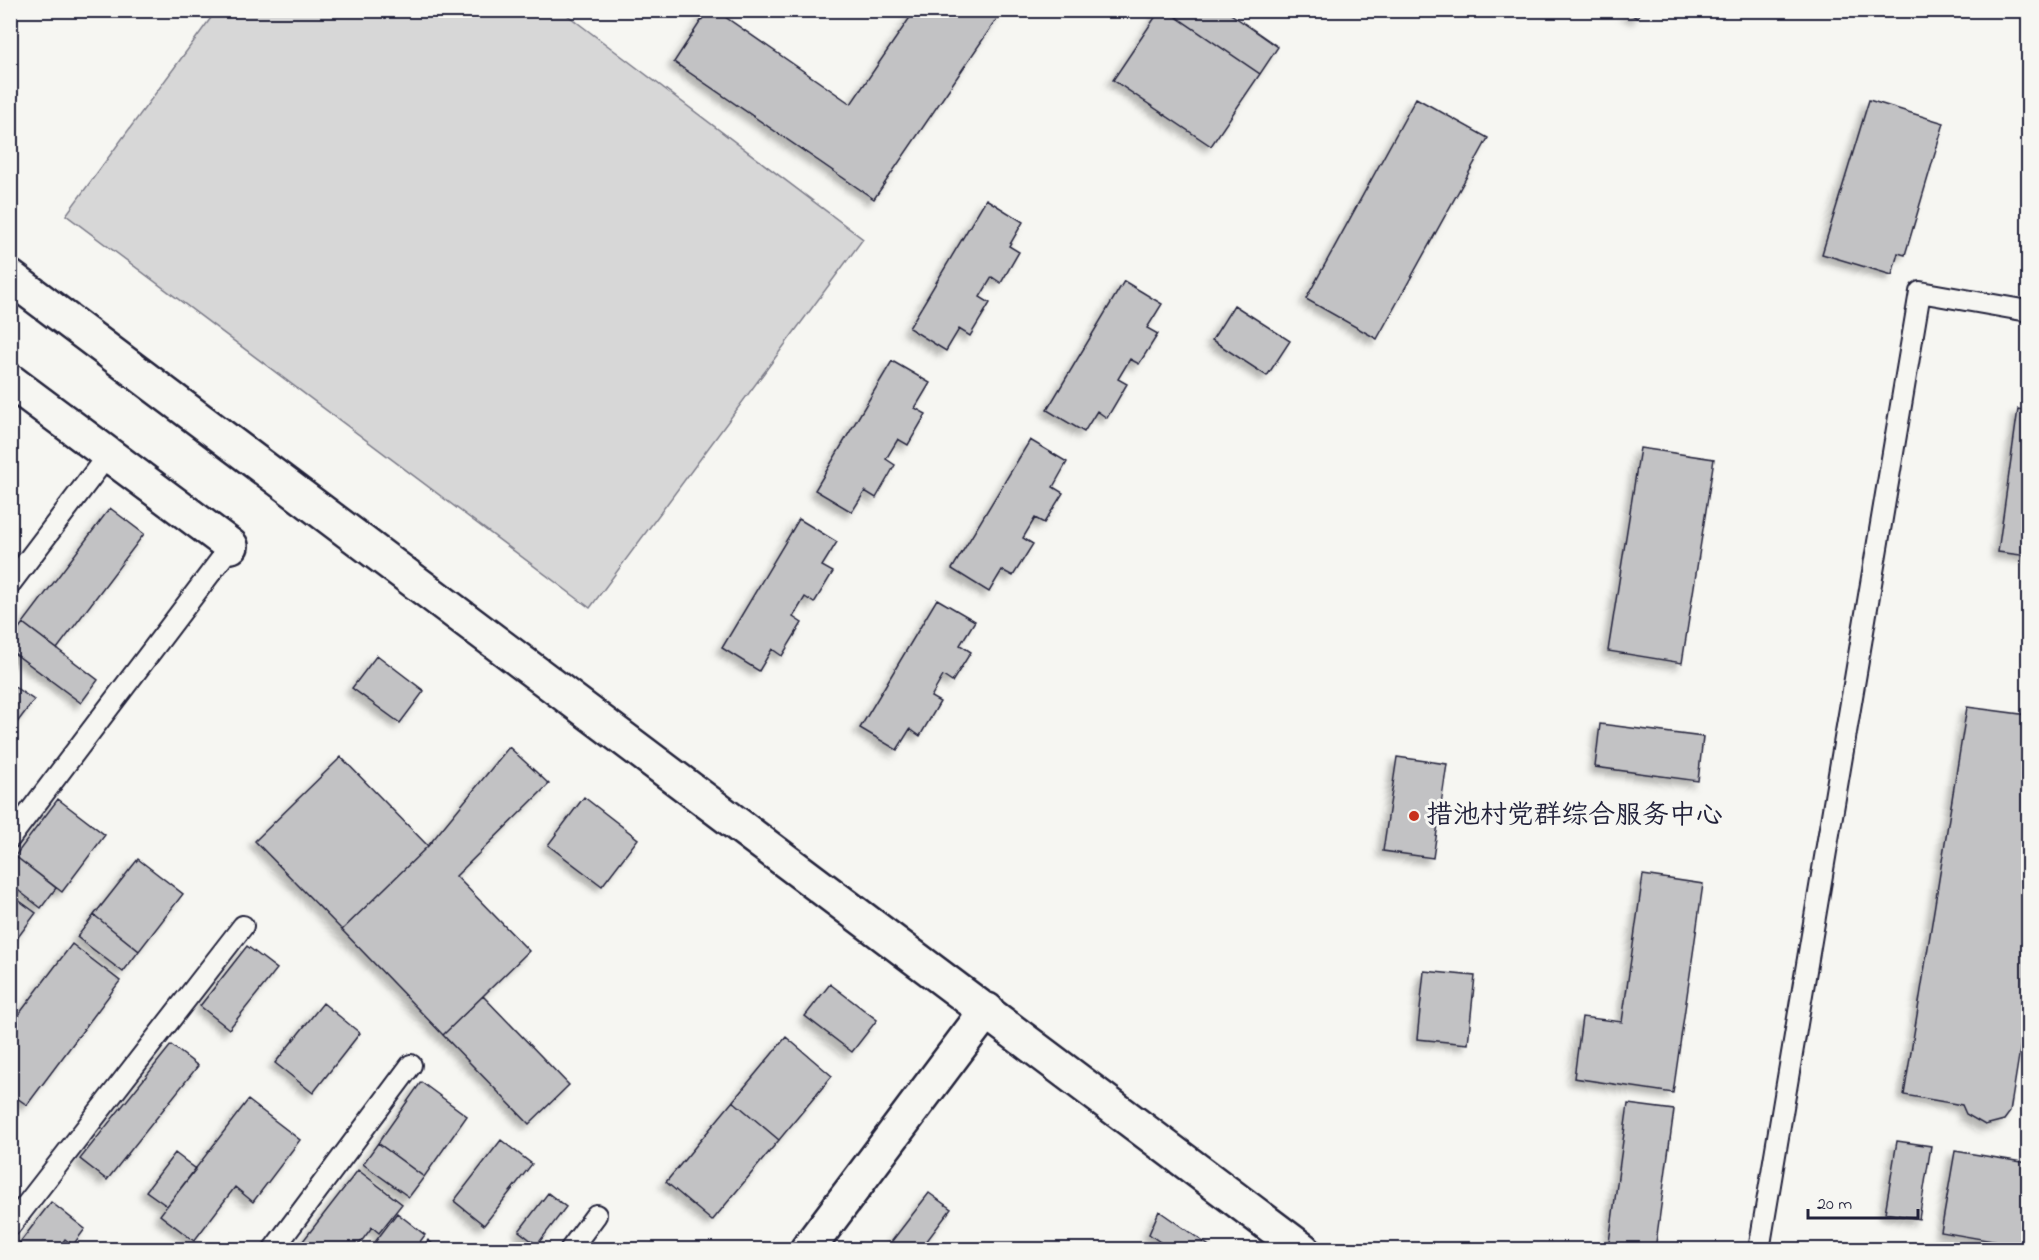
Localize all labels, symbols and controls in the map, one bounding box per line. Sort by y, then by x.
place label: 措池村党群综合服务中心 [1426,797,1723,836]
marker: 措池村党群综合服务中心 [1407,809,1421,823]
scale bar [1808,1182,1918,1220]
text: 20 m [1817,1192,1852,1218]

